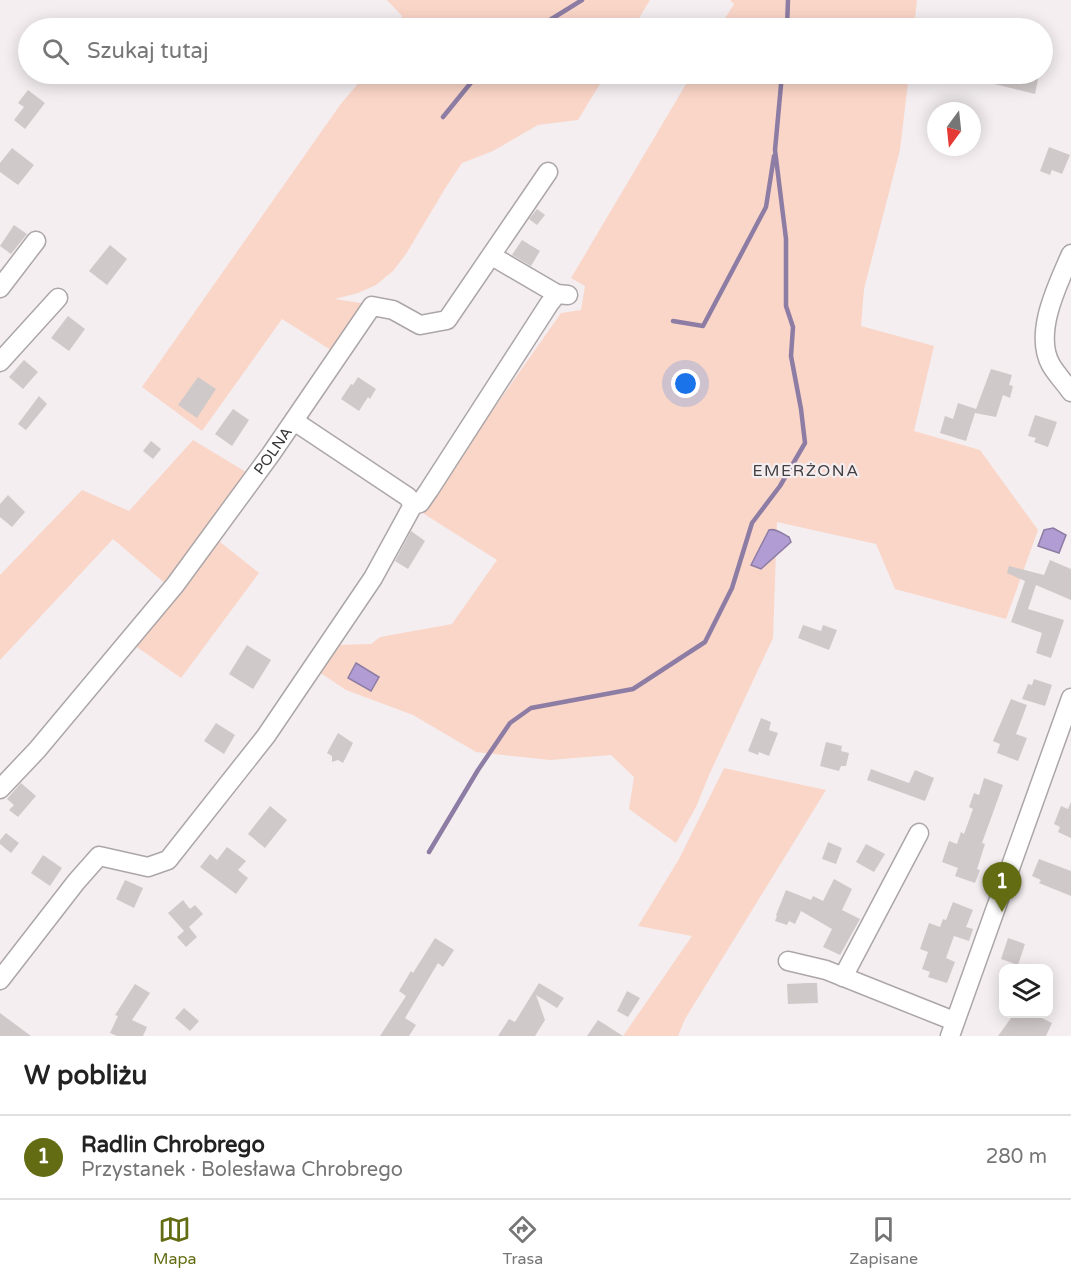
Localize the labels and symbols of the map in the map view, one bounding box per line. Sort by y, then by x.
north arrow [927,102,981,156]
your location [671,369,700,398]
street label: POLNA [250,423,296,478]
district label: EMERŻONA [752,461,860,481]
pin: 1 [982,862,1022,912]

